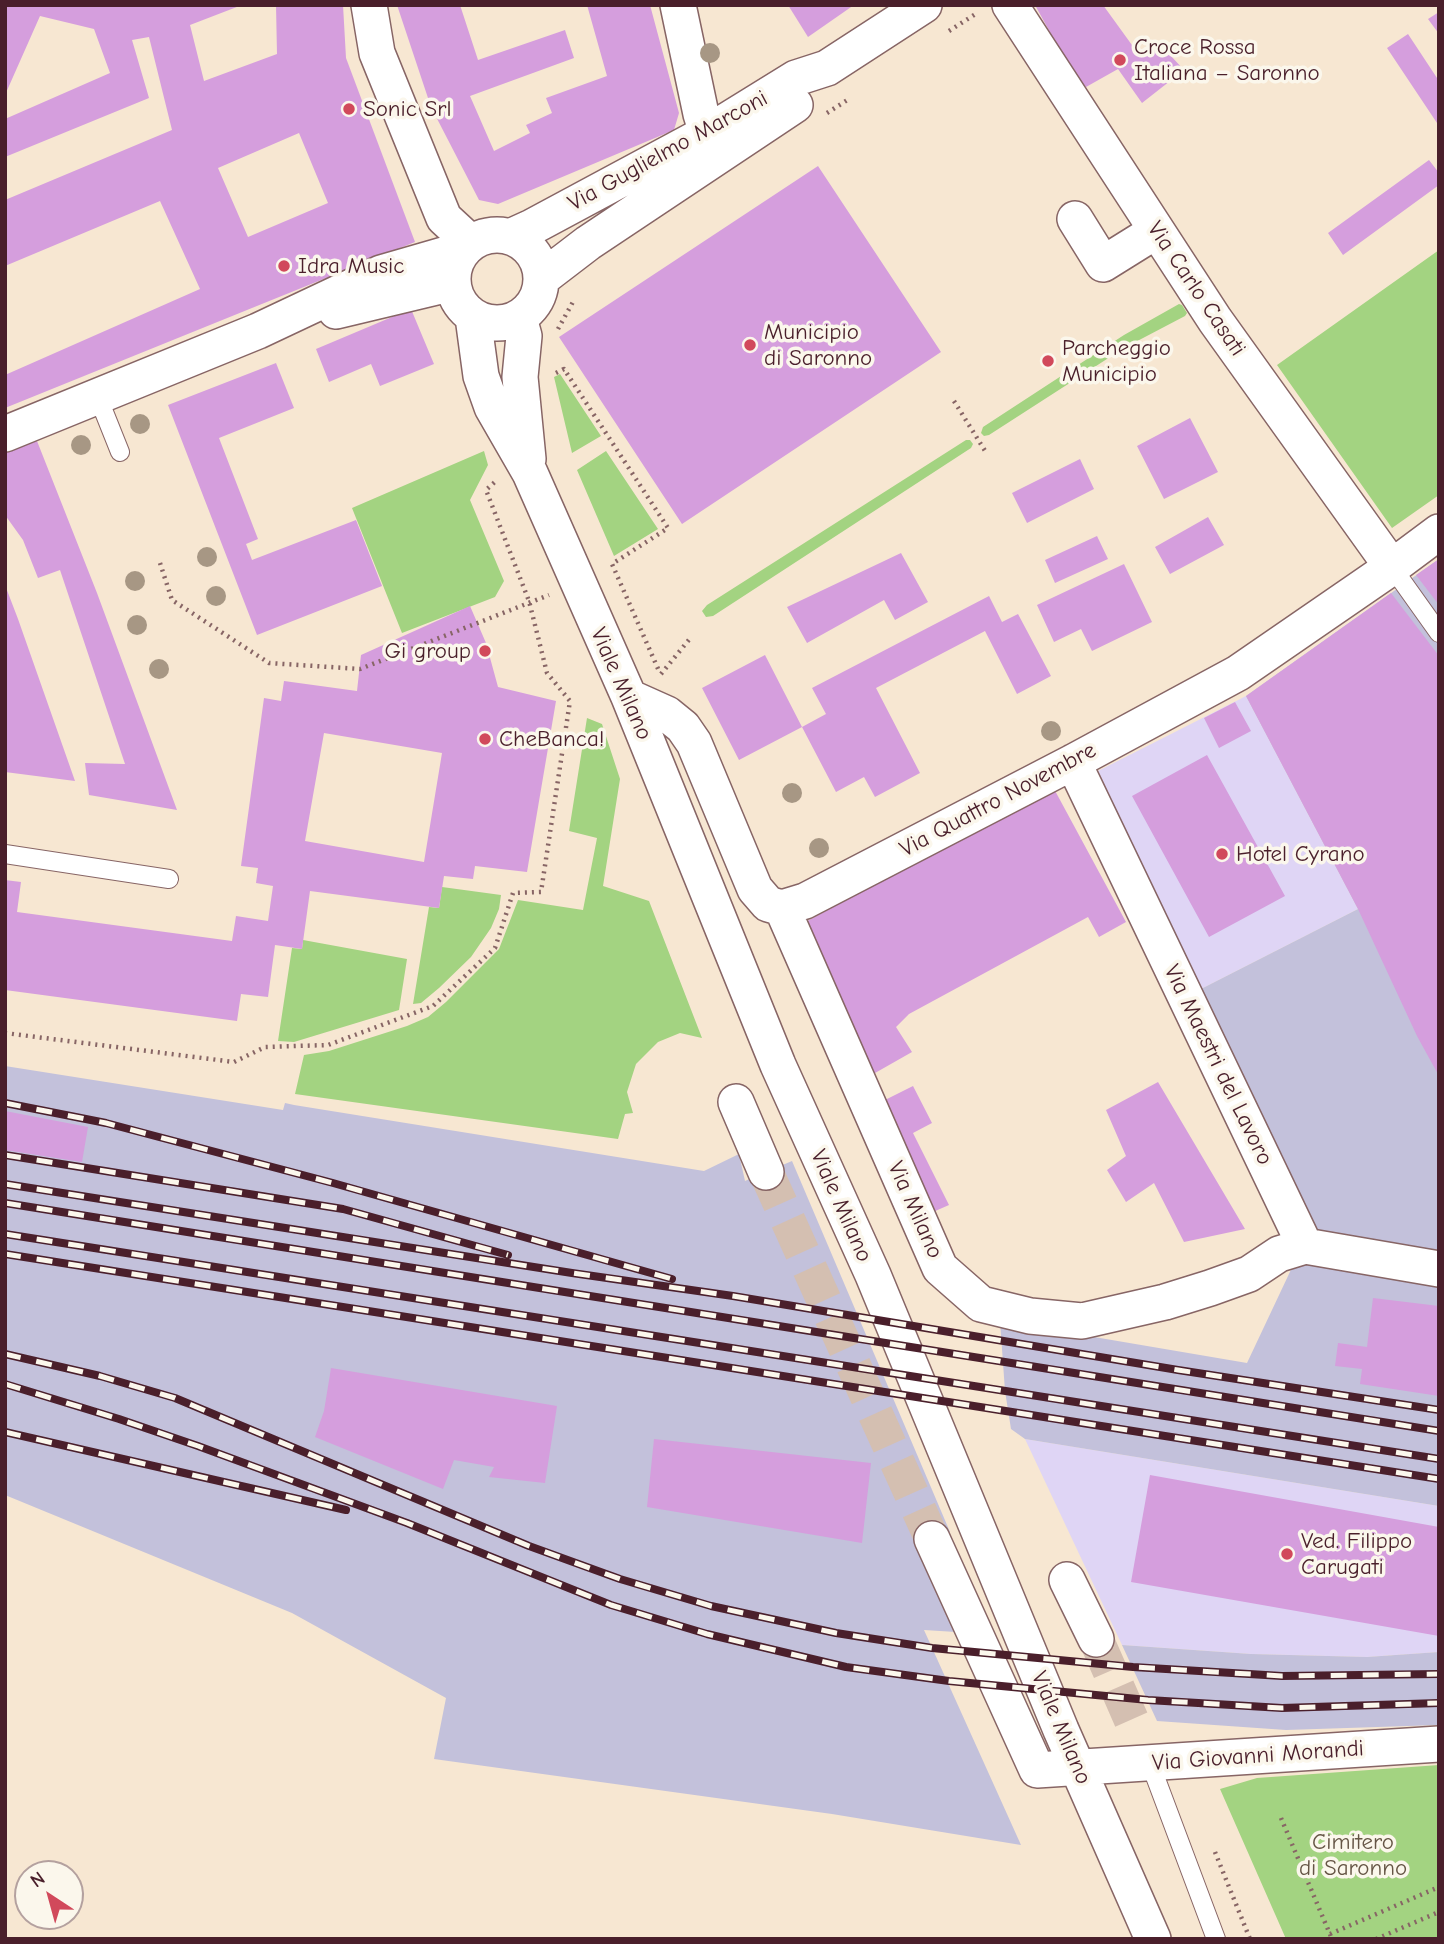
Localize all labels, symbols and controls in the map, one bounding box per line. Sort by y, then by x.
place label: Croce Rossa Italiana – Saronno [1134,33,1320,87]
marker: Croce Rossa Italiana – Saronno [1112,52,1128,68]
street label: Via Guglielmo Marconi [563,85,773,217]
place label: Sonic Srl [363,95,451,123]
marker: Sonic Srl [341,101,357,117]
street label: Via Carlo Casati [1141,217,1251,361]
place label: Idra Music [298,252,404,280]
marker: Idra Music [276,258,292,274]
place label: Municipio di Saronno [764,318,872,372]
place label: Parcheggio Municipio [1062,334,1171,388]
marker: Municipio di Saronno [742,337,758,353]
marker: Parcheggio Municipio [1040,353,1056,369]
street label: Viale Milano [584,624,658,744]
place label: Gi group [385,637,471,665]
marker: Gi group [477,643,493,659]
place label: CheBanca! [499,725,604,753]
marker: CheBanca! [477,731,493,747]
street label: Via Quattro Novembre [895,737,1101,863]
place label: Hotel Cyrano [1236,840,1365,868]
marker: Hotel Cyrano [1214,846,1230,862]
street label: Via Maestri del Lavoro [1157,960,1279,1170]
street label: Viale Milano [804,1146,878,1266]
street label: Via Milano [881,1157,949,1263]
place label: Ved. Filippo Carugati [1301,1527,1412,1581]
marker: Ved. Filippo Carugati [1279,1546,1295,1562]
street label: Viale Milano [1025,1667,1097,1789]
street label: Via Giovanni Morandi [1151,1735,1365,1777]
park label: Cimitero di Saronno [1299,1828,1407,1882]
north arrow [14,1860,84,1930]
text: N [26,1867,49,1892]

